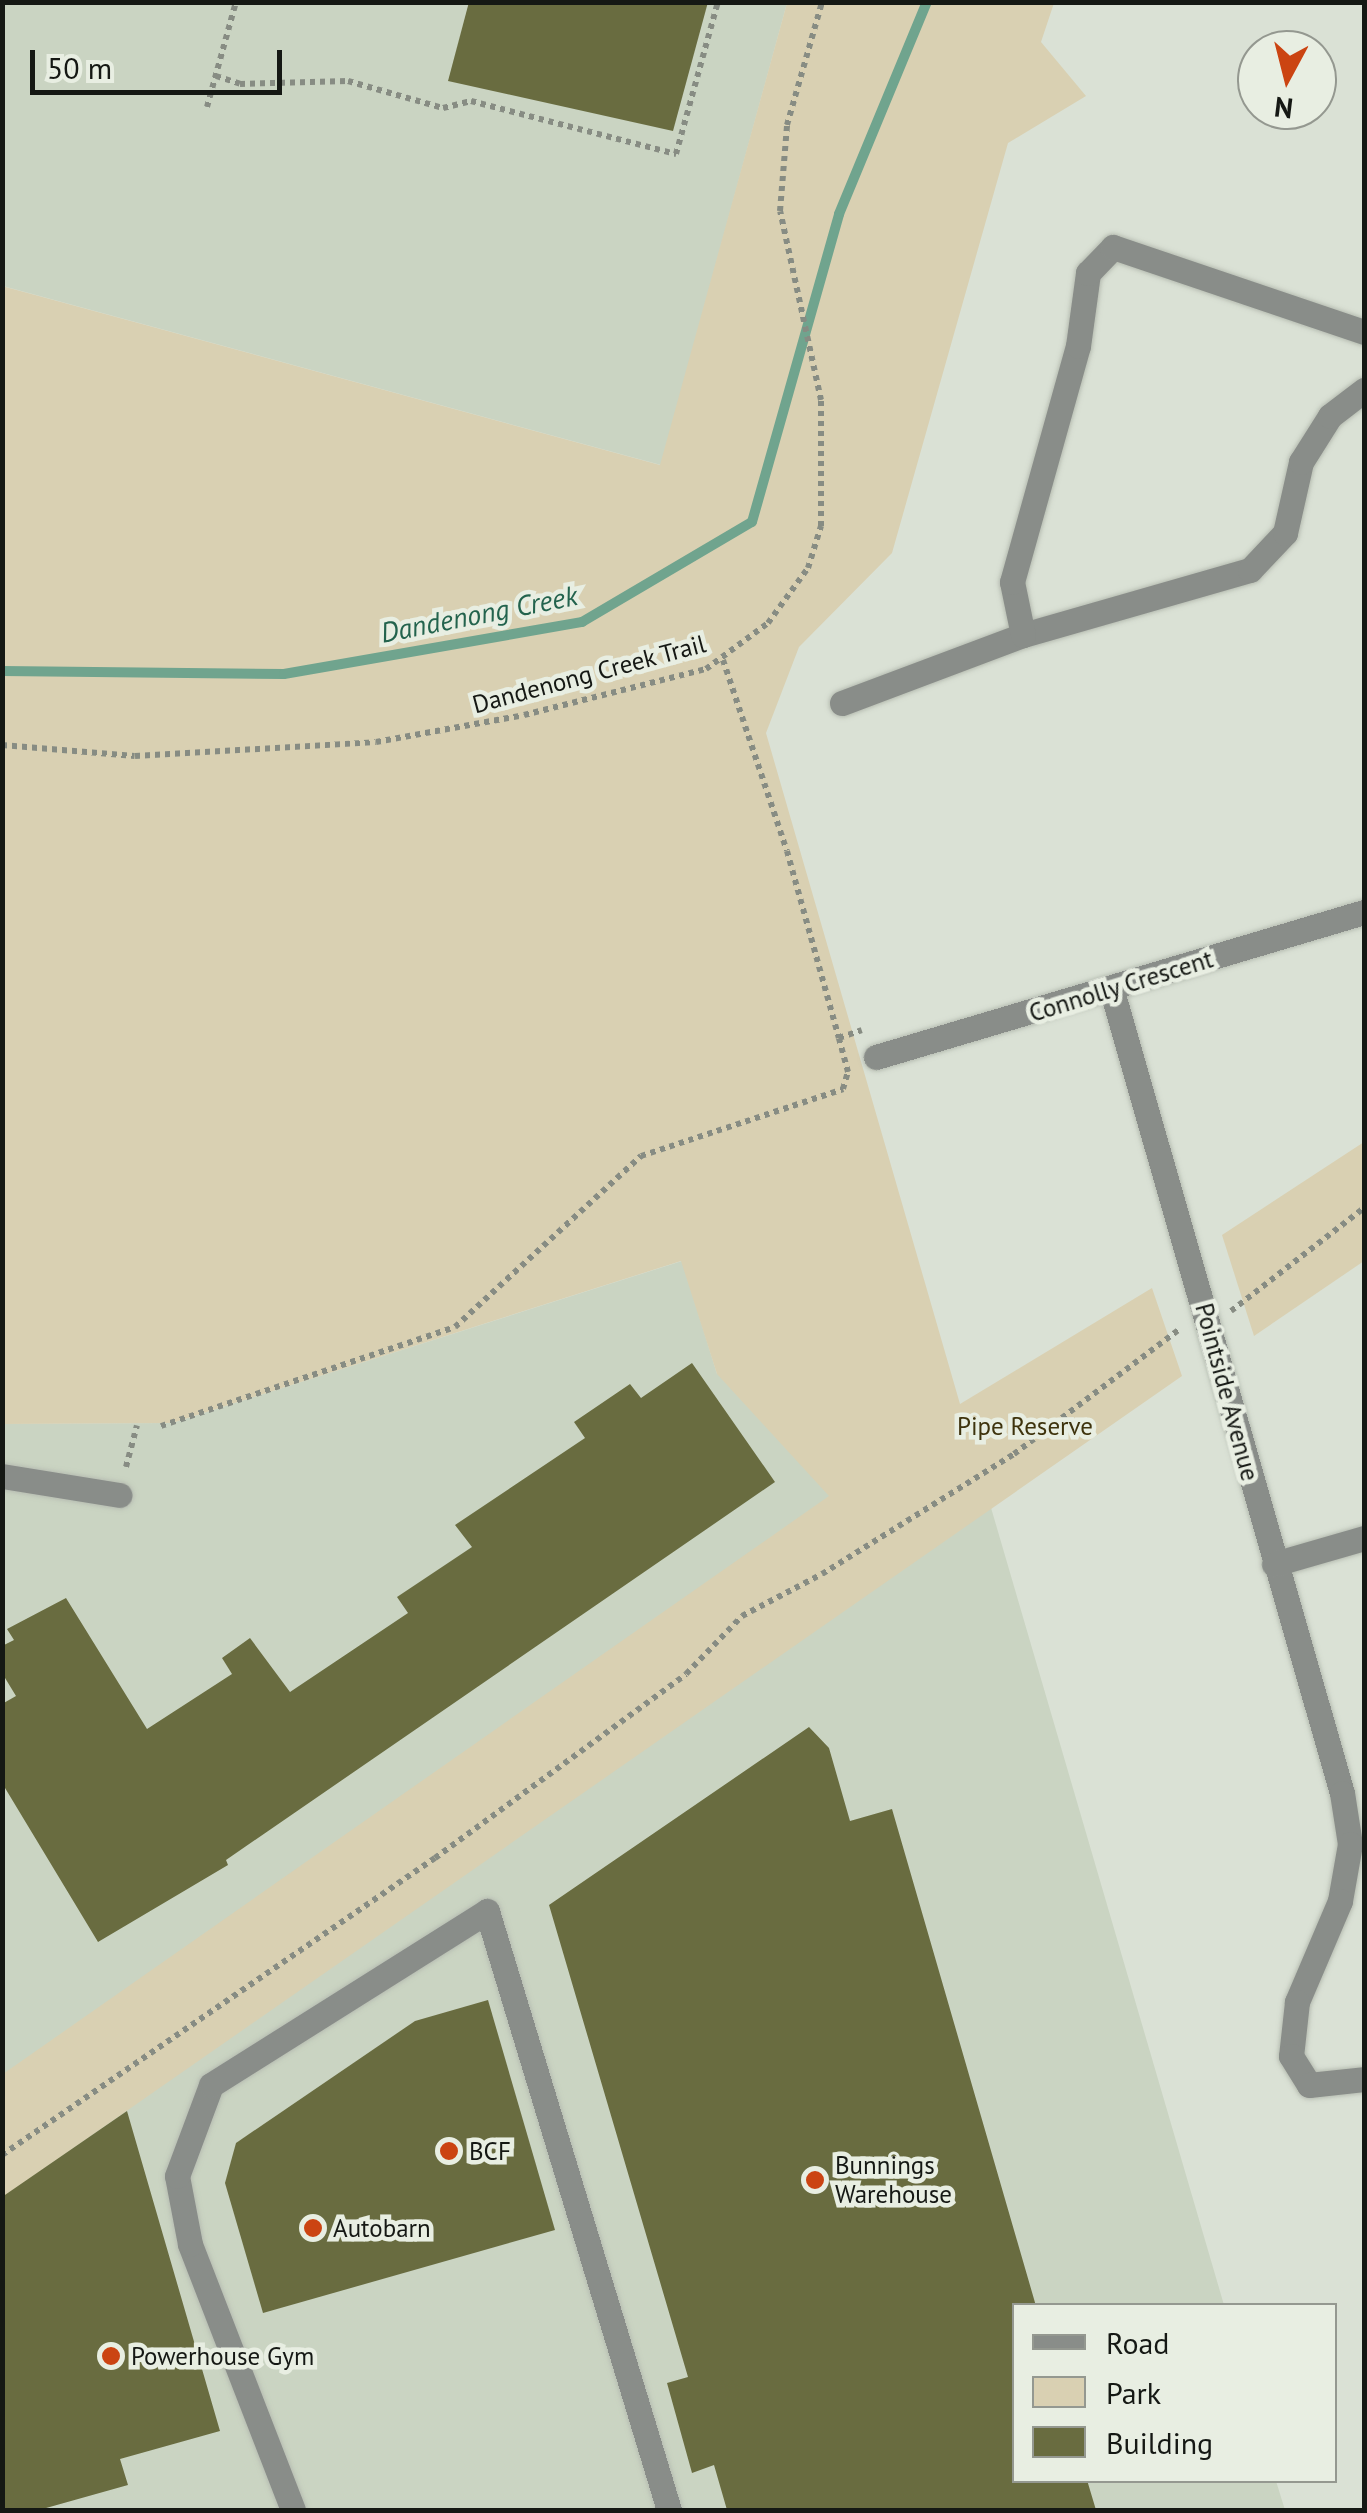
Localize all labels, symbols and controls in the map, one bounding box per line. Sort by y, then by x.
scale bar [35,30,288,92]
north arrow [1237,30,1337,130]
text: 50 m [47,48,112,87]
text: N [1272,89,1295,128]
water label: Dandenong Creek [378,578,580,650]
street label: Dandenong Creek Trail [468,628,710,720]
street label: Connolly Crescent [1025,944,1217,1028]
street label: Pointside Avenue [1189,1300,1265,1484]
park label: Pipe Reserve [957,1411,1093,1441]
place label: BCF [469,2136,511,2166]
marker: BCF [438,2140,460,2162]
place label: Bunnings Warehouse [835,2151,952,2210]
marker: Bunnings Warehouse [804,2169,826,2191]
place label: Autobarn [333,2213,431,2243]
marker: Autobarn [302,2217,324,2239]
legend [1012,2303,1337,2483]
text: Road [1106,2323,1170,2362]
place label: Powerhouse Gym [131,2341,314,2371]
marker: Powerhouse Gym [100,2345,122,2367]
text: Park [1106,2373,1161,2412]
text: Building [1106,2423,1213,2462]

